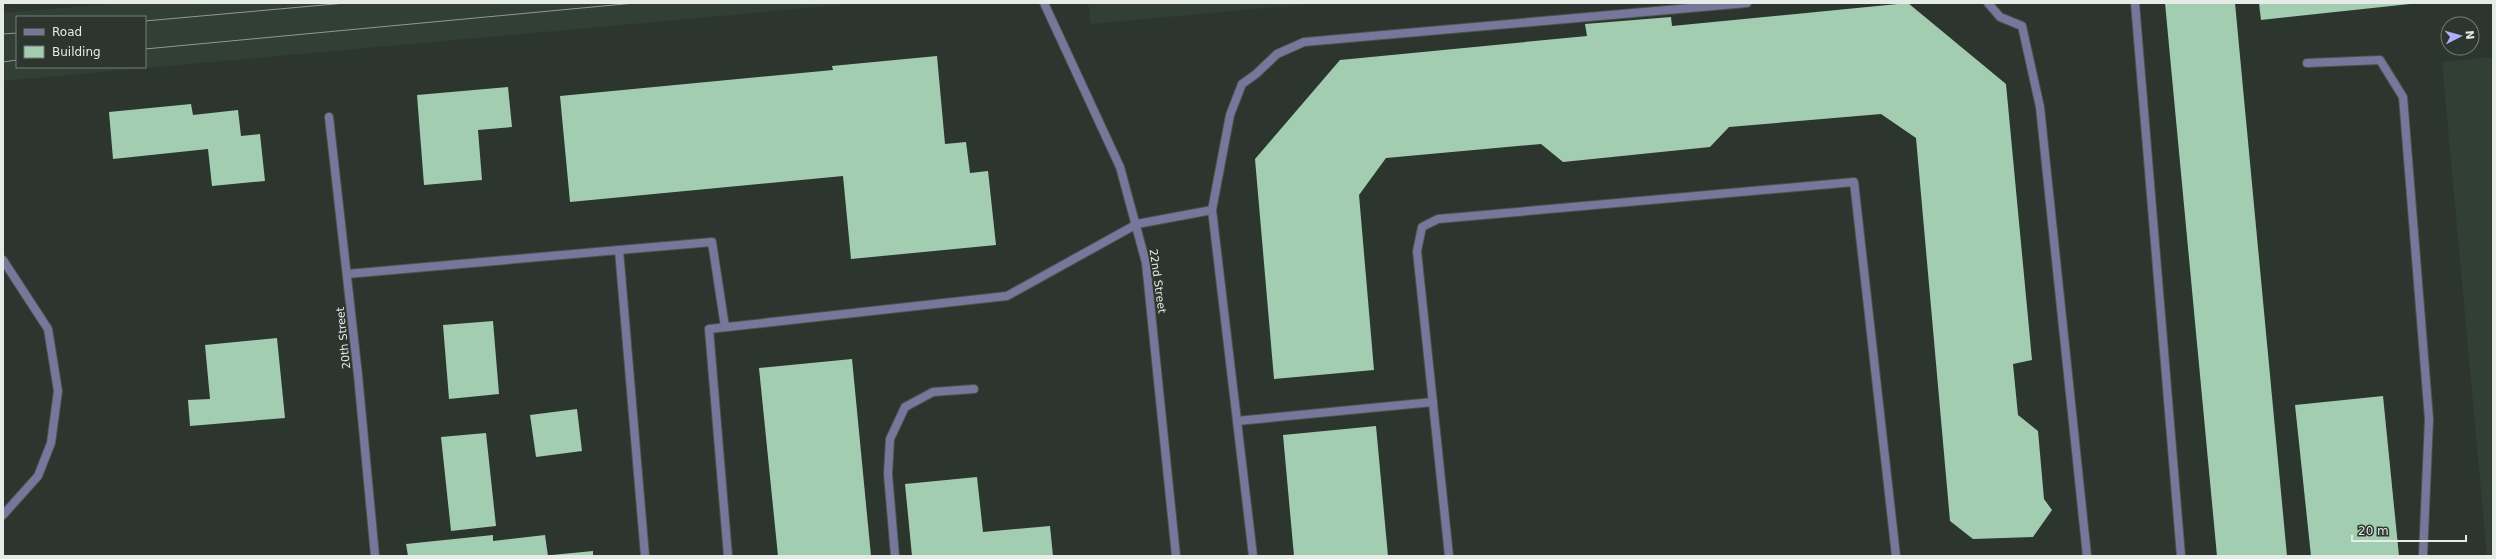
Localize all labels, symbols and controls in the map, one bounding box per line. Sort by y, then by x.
legend [16,16,146,68]
north arrow [2440,16,2480,56]
text: Road [52,25,82,39]
text: N [2463,30,2476,40]
text: Building [52,45,101,59]
street label: 22nd Street [1147,248,1169,315]
street label: 20th Street [334,306,353,370]
scale bar [2352,517,2466,543]
text: 20 m [2358,524,2389,538]

